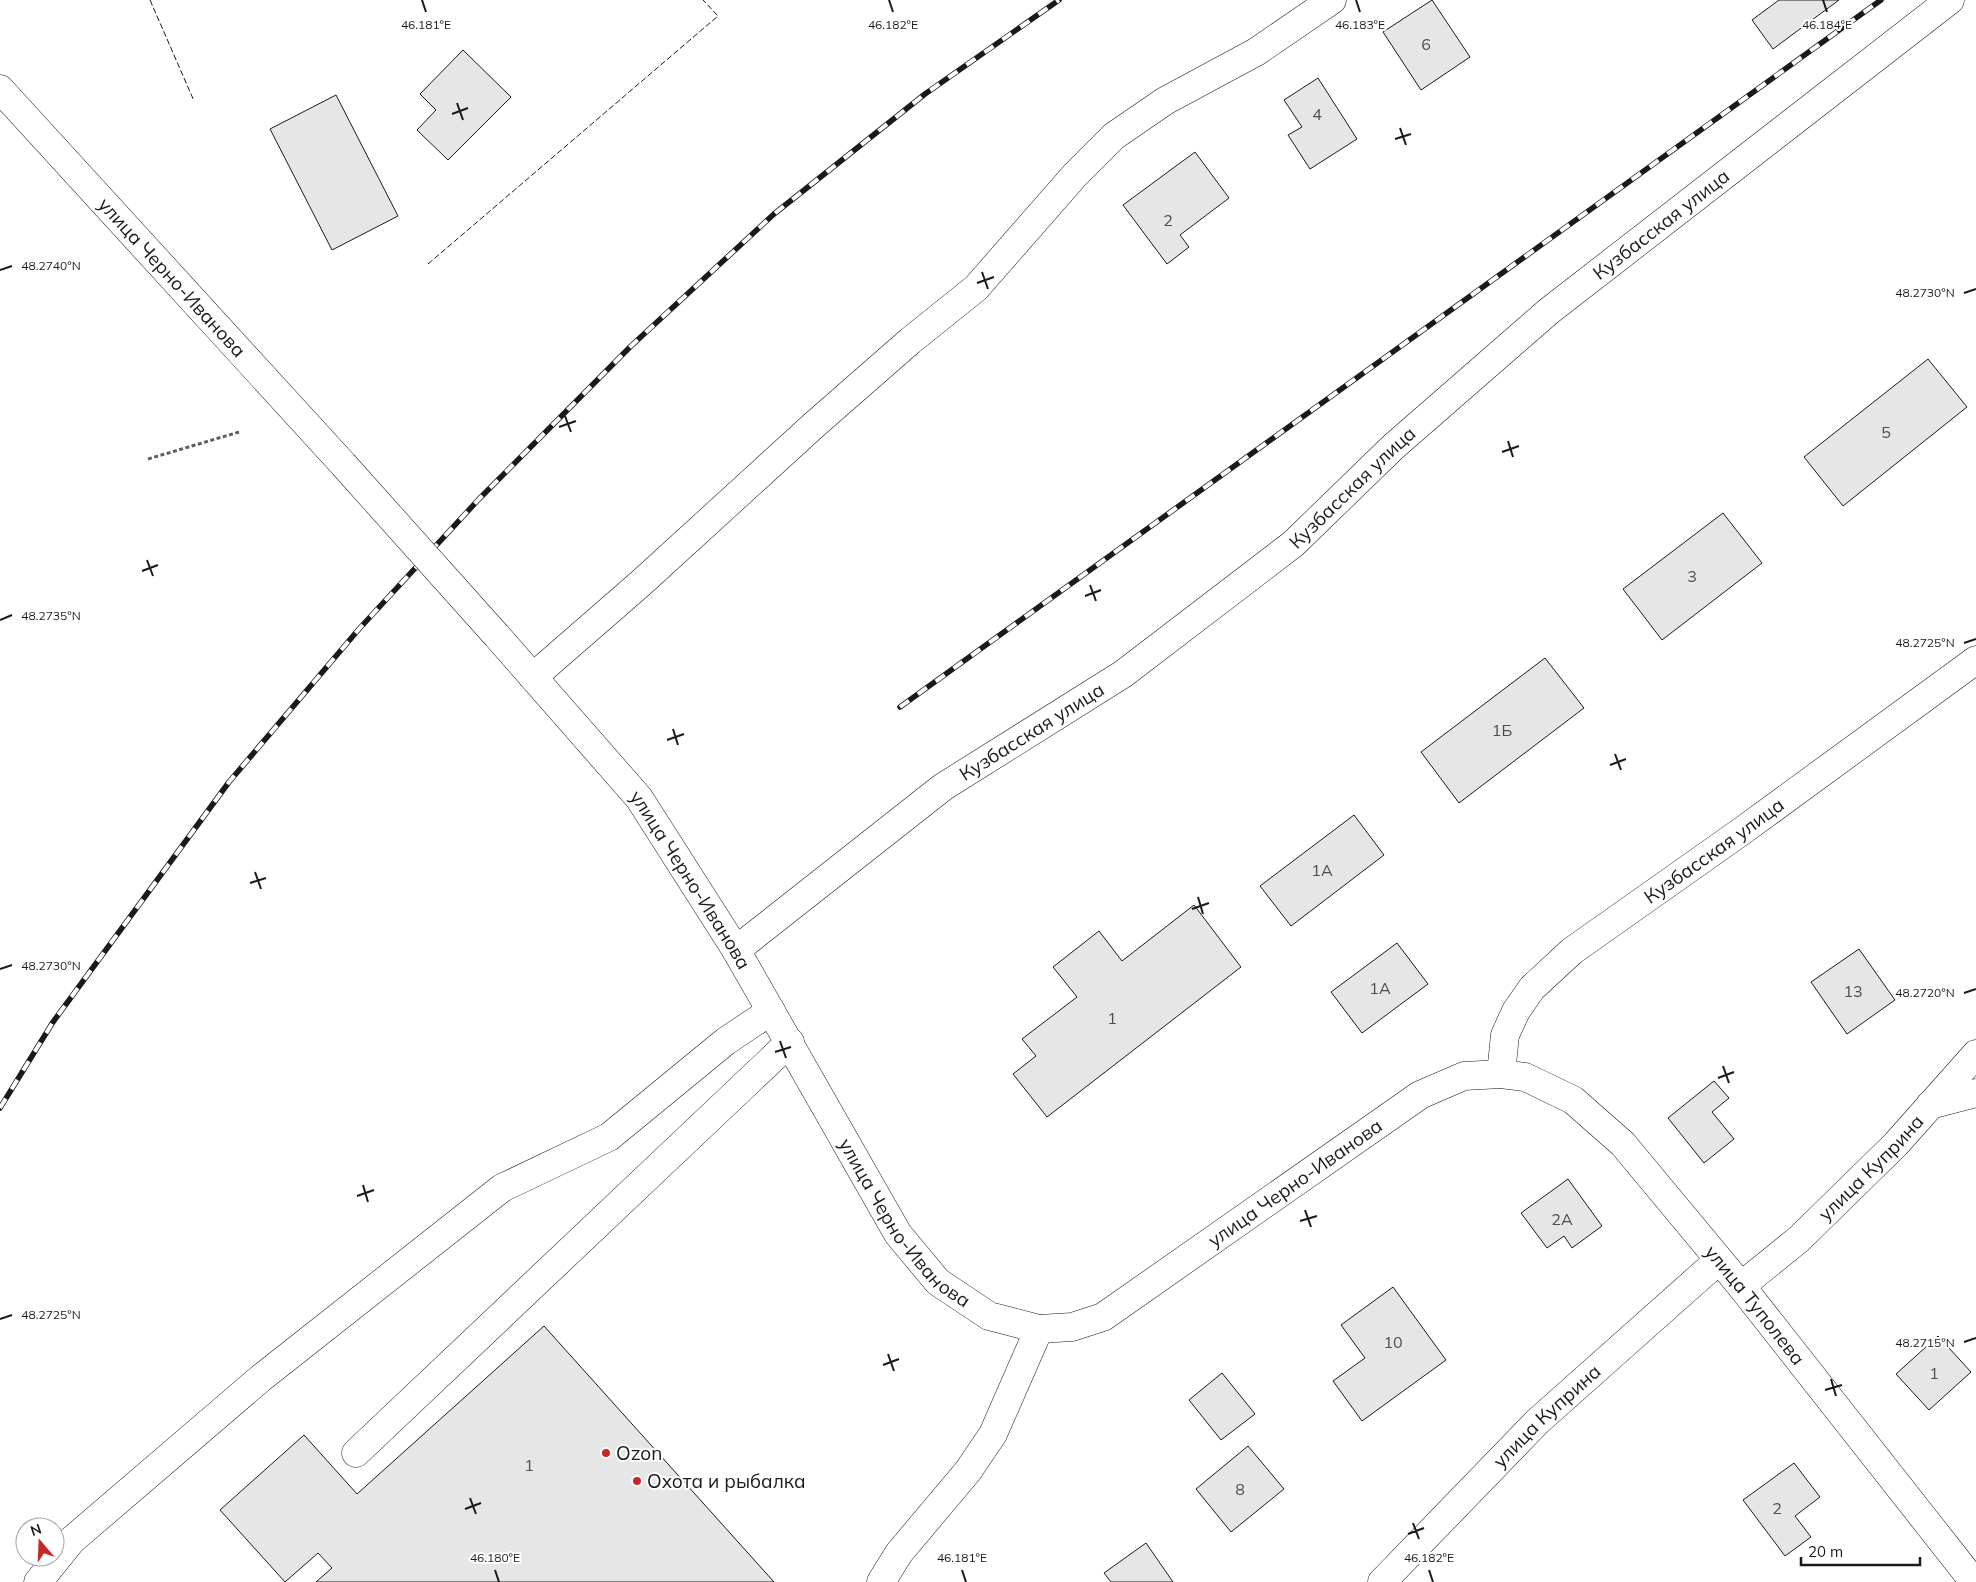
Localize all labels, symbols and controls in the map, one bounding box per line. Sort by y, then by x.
text: 46.181°E [401,17,451,32]
text: 46.182°E [868,17,918,32]
text: 46.183°E [1335,17,1385,32]
text: 46.184°E [1802,17,1852,32]
house number: 6 [1421,34,1431,54]
house number: 4 [1312,104,1322,124]
street label: Кузбасская улица [1588,164,1734,285]
street label: улица Черно-Иванова [93,193,251,362]
house number: 2 [1163,210,1173,230]
text: 48.2740°N [21,258,81,273]
text: 48.2730°N [1895,285,1955,300]
street label: Кузбасская улица [1284,421,1420,553]
house number: 5 [1881,422,1891,442]
house number: 3 [1687,566,1697,586]
text: 48.2735°N [21,608,81,623]
text: 48.2725°N [1895,635,1955,650]
street label: Кузбасская улица [955,677,1108,786]
house number: 1Б [1492,720,1512,740]
street label: улица Черно-Иванова [625,785,756,973]
street label: Кузбасская улица [1639,792,1789,909]
house number: 1А [1311,860,1333,880]
text: 48.2730°N [21,958,81,973]
house number: 1А [1369,978,1391,998]
house number: 13 [1843,981,1863,1001]
text: 48.2720°N [1895,985,1955,1000]
house number: 1 [1107,1008,1117,1028]
street label: улица Куприна [1813,1109,1929,1226]
street label: улица Черно-Иванова [1203,1113,1387,1252]
street label: улица Черно-Иванова [834,1134,975,1312]
house number: 2А [1551,1209,1573,1229]
street label: улица Туполева [1700,1240,1810,1370]
text: 48.2725°N [21,1307,81,1322]
house number: 10 [1383,1332,1403,1352]
text: 48.2715°N [1895,1335,1955,1350]
street label: улица Куприна [1488,1359,1606,1473]
house number: 1 [1929,1363,1939,1383]
place label: Ozon [616,1441,662,1465]
marker: Ozon [600,1447,612,1459]
house number: 1 [524,1455,534,1475]
place label: Охота и рыбалка [647,1469,806,1493]
marker: Охота и рыбалка [631,1475,643,1487]
house number: 8 [1235,1479,1245,1499]
house number: 2 [1772,1498,1782,1518]
north arrow [15,1517,65,1567]
text: N [28,1519,44,1540]
scale bar [1801,1534,1920,1566]
text: 20 m [1808,1542,1843,1561]
text: 46.180°E [470,1550,520,1565]
text: 46.181°E [937,1550,987,1565]
text: 46.182°E [1404,1550,1454,1565]

